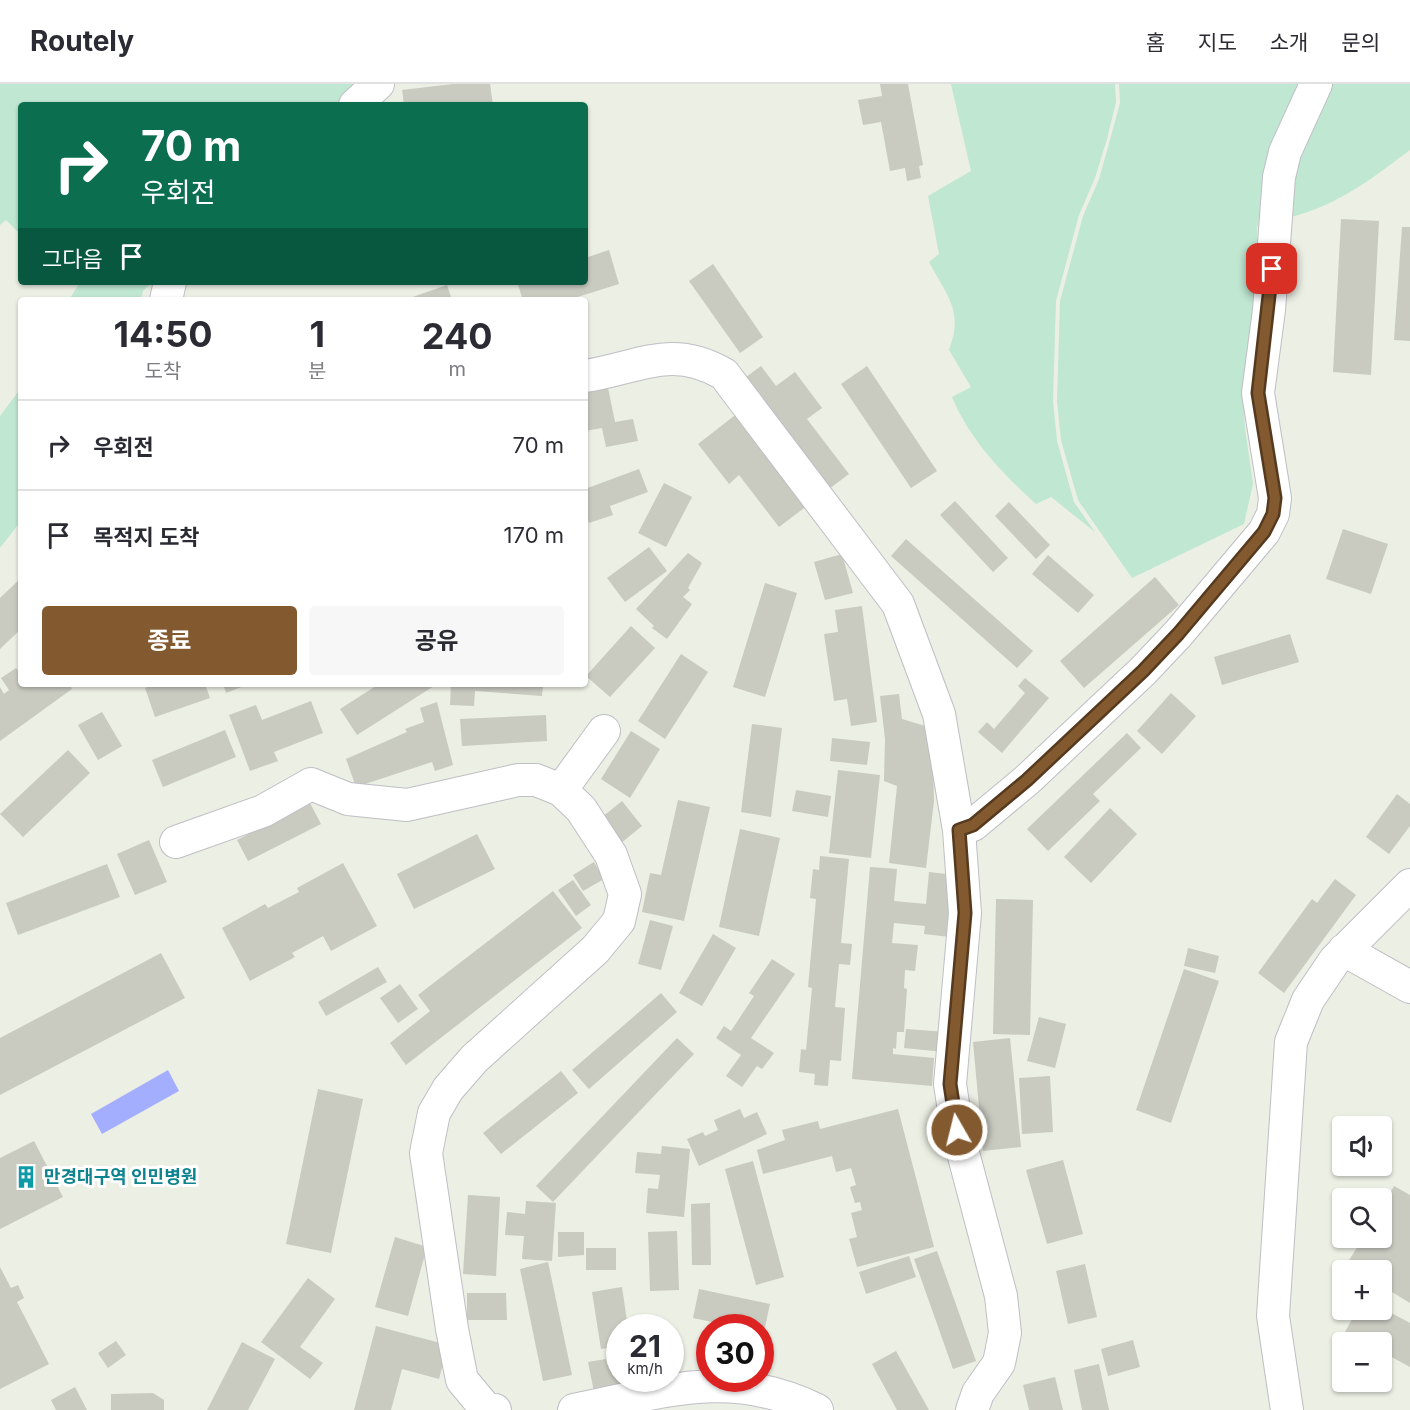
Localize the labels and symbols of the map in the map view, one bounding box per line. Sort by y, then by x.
pin [1246,243,1297,294]
position arrow [925,1098,989,1162]
building icon: 만경대구역 인민병원 [13,1164,39,1190]
place label: 만경대구역 인민병원 [44,1166,197,1187]
speed limit sign: 30 [696,1314,774,1392]

